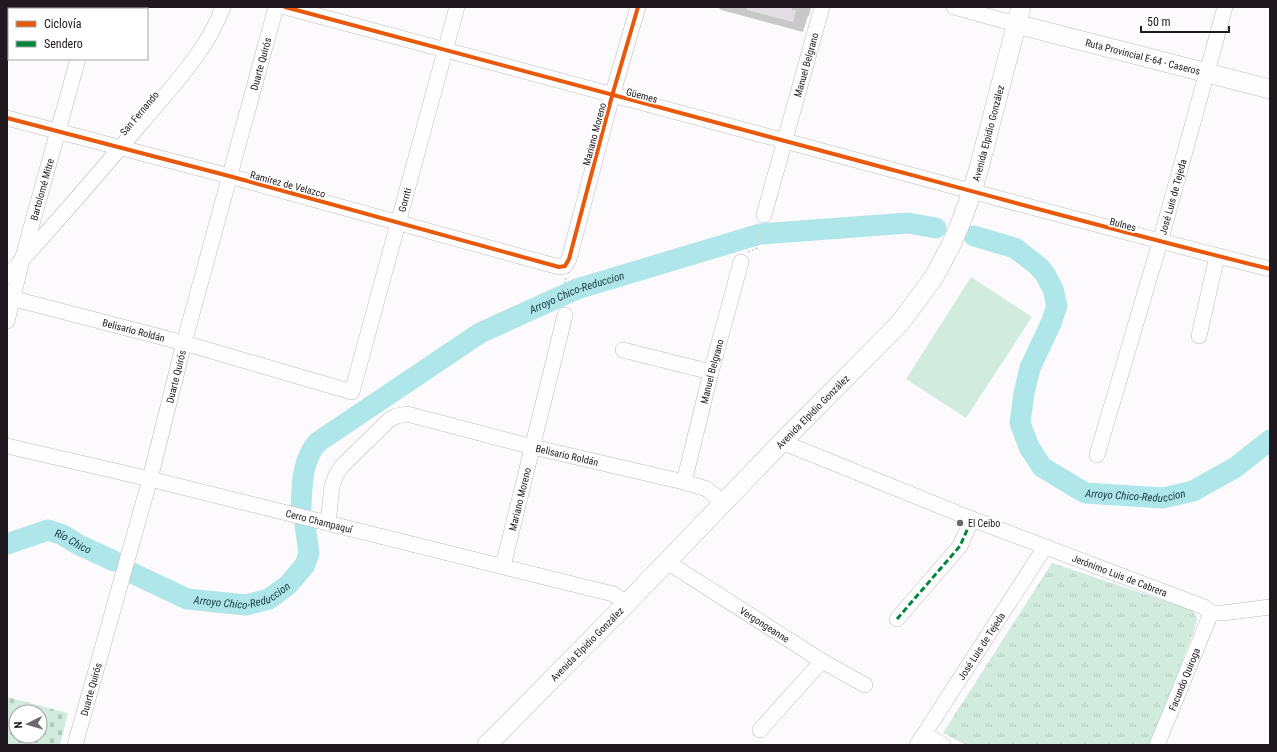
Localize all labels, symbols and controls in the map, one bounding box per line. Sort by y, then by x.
legend [8,8,148,60]
scale bar [1141,8,1229,34]
text: 50 m [1147,15,1171,29]
text: Ciclovía [44,17,82,31]
street label: Manuel Belgrano [792,31,821,98]
street label: Duarte Quirós [248,36,274,92]
text: Sendero [44,37,83,51]
street label: Ruta Provincial E-64 - Caseros [1084,37,1202,77]
street label: Avenida Elpidio González [970,84,1006,183]
street label: Güemes [625,86,659,105]
street label: San Fernando [118,89,161,138]
street label: Mariano Moreno [581,101,608,167]
street label: Bartolomé Mitre [28,157,56,222]
street label: José Luis de Tejeda [1157,158,1189,236]
street label: Ramírez de Velazco [249,169,327,200]
street label: Gorriti [396,187,413,213]
street label: Bulnes [1109,216,1138,233]
water label: Arroyo Chico-Reduccion [526,269,626,317]
street label: Belisario Roldán [101,317,166,344]
street label: Manuel Belgrano [698,338,726,405]
street label: Duarte Quirós [164,349,188,404]
street label: Avenida Elpidio González [774,373,852,451]
street label: Belisario Roldán [535,443,600,468]
street label: Mariano Moreno [507,466,533,532]
water label: Arroyo Chico-Reduccion [1084,487,1187,505]
street label: Cerro Champaquí [284,508,354,535]
marker: El Ceibo [955,518,965,528]
place label: El Ceibo [968,518,1000,529]
water label: Río Chico [53,527,93,557]
street label: Jerónimo Luis de Cabrera [1070,552,1169,599]
water label: Arroyo Chico-Reduccion [192,580,293,612]
street label: Avenida Elpidio González [548,605,626,683]
street label: Vergongeanne [738,605,792,645]
street label: José Luis de Tejeda [956,610,1007,682]
street label: Facundo Quiroga [1167,646,1202,713]
street label: Duarte Quirós [79,661,104,717]
north arrow [8,704,48,744]
text: N [12,721,25,729]

